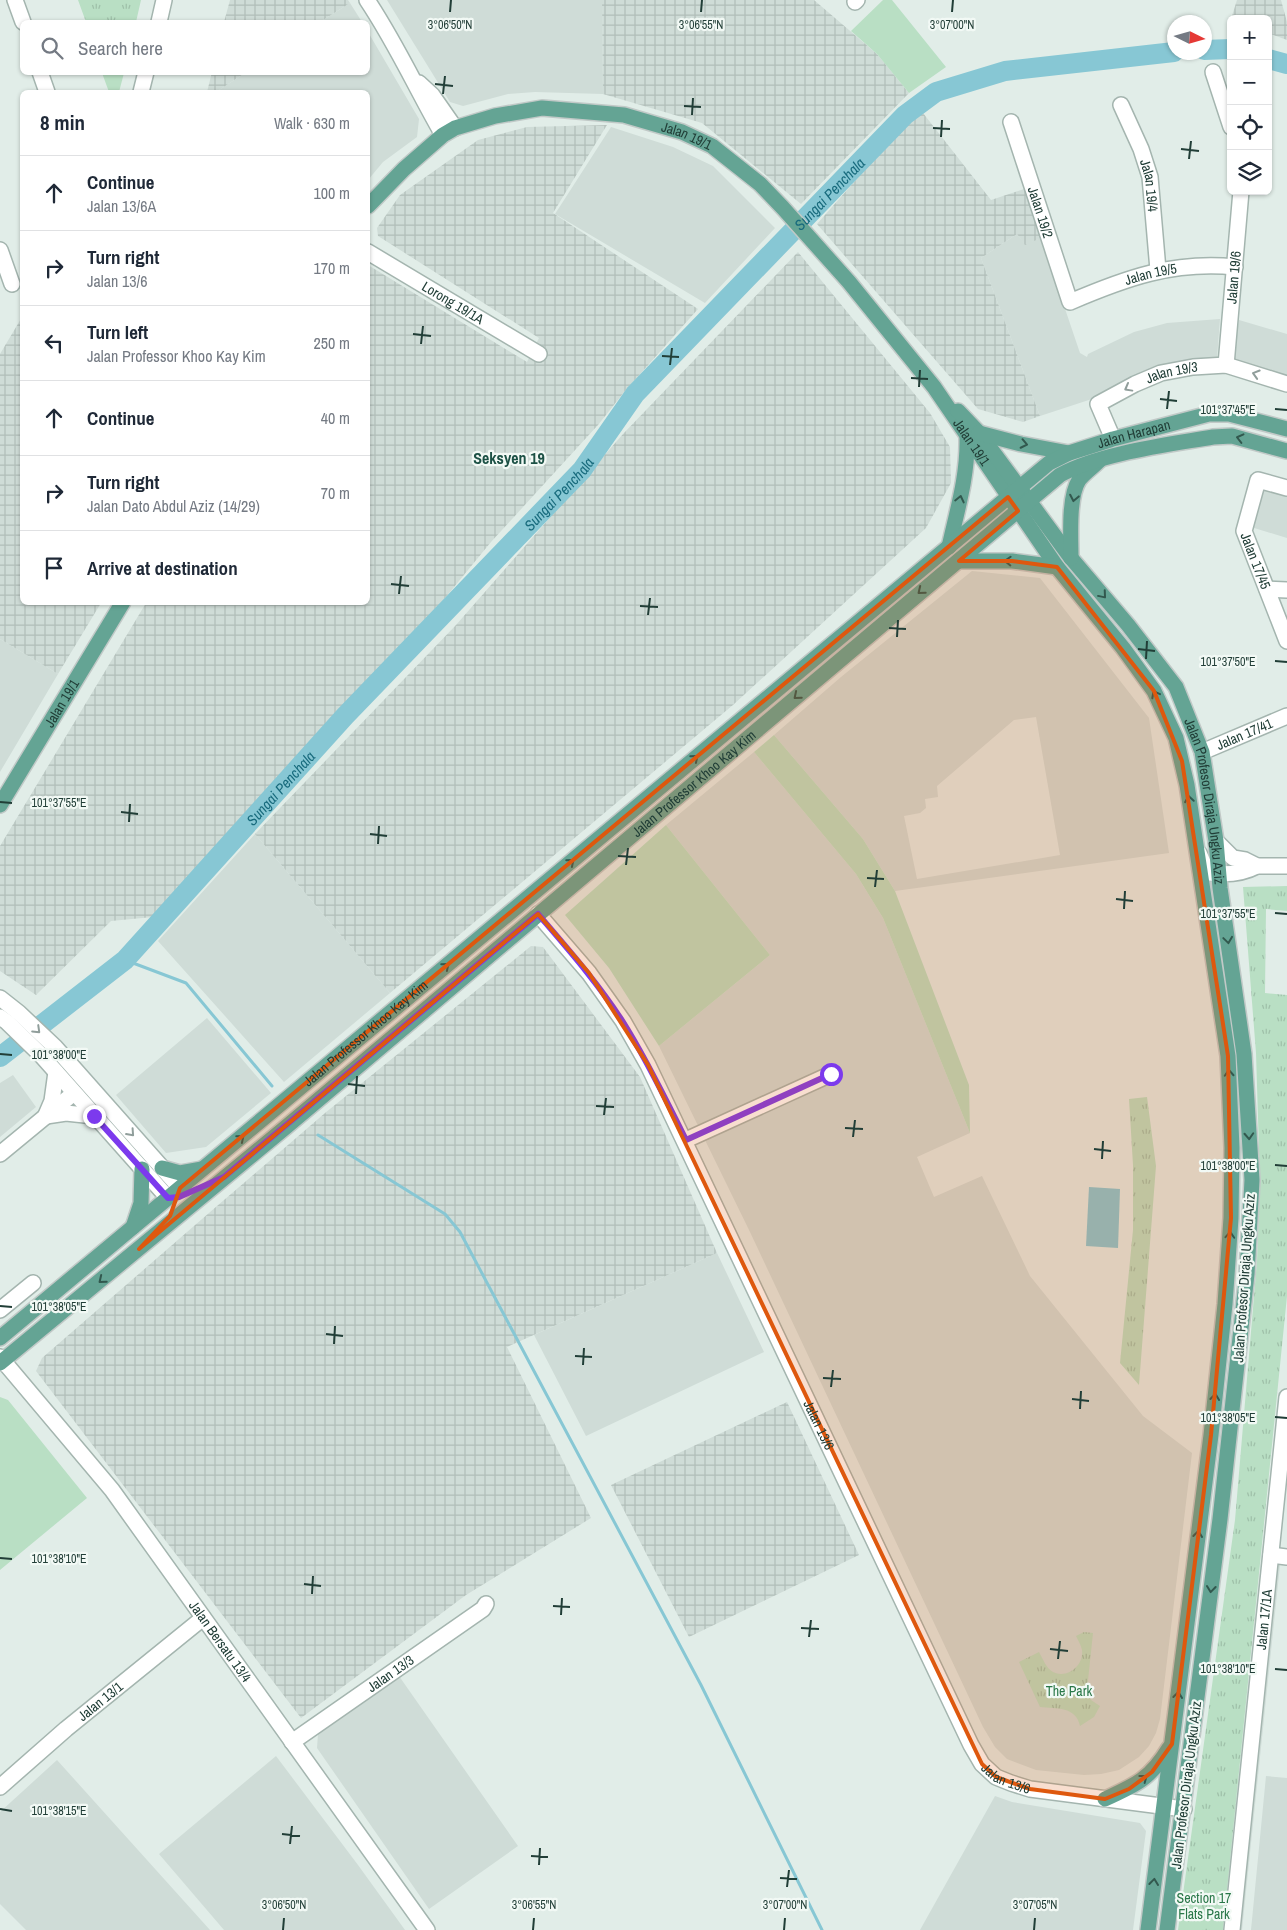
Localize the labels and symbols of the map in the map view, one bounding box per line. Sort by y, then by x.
north arrow [1167,15,1212,60]
text: 3°06'50"N [428,17,472,33]
text: 3°06'55"N [679,17,723,33]
text: 3°07'00"N [930,17,974,33]
street label: Jalan 19/1 [659,117,715,154]
water label: Sungai Penchala [789,152,869,235]
street label: Jalan 19/4 [1136,157,1162,213]
street label: Jalan 19/2 [1024,184,1057,240]
street label: Jalan 19/6 [1222,250,1245,305]
street label: Jalan 19/5 [1122,259,1178,289]
street label: Lorong 19/1A [419,277,488,328]
street label: Jalan 19/3 [1143,358,1198,387]
one-way arrow [1253,370,1261,380]
one-way arrow [1124,381,1133,391]
text: 101°37'45"E [1200,402,1256,418]
street label: Jalan 19/1 [949,415,994,470]
street label: Jalan Harapan [1095,415,1172,452]
one-way arrow [1236,434,1244,444]
one-way arrow [1019,438,1028,449]
district label: Seksyen 19 [473,447,545,469]
water label: Sungai Penchala [519,453,598,535]
one-way arrow [1069,494,1080,503]
one-way arrow [954,495,965,504]
street label: Jalan 17/45 [1236,530,1275,592]
one-way arrow [1004,556,1012,566]
one-way arrow [918,586,927,594]
one-way arrow [1097,589,1106,598]
text: 101°37'50"E [1200,654,1256,670]
street label: Jalan 19/1 [40,675,83,731]
one-way arrow [1151,690,1161,699]
one-way arrow [794,691,803,699]
street label: Jalan 17/41 [1213,714,1276,754]
street label: Jalan Profesor Diraja Ungku Aziz [1180,716,1229,885]
street label: Jalan Professor Khoo Kay Kim [628,726,759,841]
water label: Sungai Penchala [241,746,320,830]
one-way arrow [690,754,699,763]
text: 101°37'55"E [31,795,87,811]
one-way arrow [1184,795,1195,803]
one-way arrow [565,859,574,868]
text: 101°37'55"E [1200,906,1256,922]
one-way arrow [1222,936,1233,944]
one-way arrow [440,963,449,972]
street label: Jalan Professor Khoo Kay Kim [300,976,431,1090]
one-way arrow [31,1024,40,1033]
text: 101°38'00"E [31,1047,87,1063]
route start [820,1063,843,1086]
one-way arrow [1223,1069,1234,1077]
route end [83,1105,106,1128]
one-way arrow [125,1127,134,1136]
one-way arrow [1244,1132,1255,1140]
one-way arrow [235,1134,244,1143]
text: 101°38'00"E [1200,1158,1256,1174]
street label: Jalan Profesor Diraja Ungku Aziz [1229,1193,1259,1363]
one-way arrow [1224,1231,1235,1239]
one-way arrow [98,1275,107,1284]
text: 101°38'05"E [31,1299,87,1315]
one-way arrow [1209,1393,1220,1401]
street label: Jalan 13/6 [800,1397,839,1453]
text: 101°38'05"E [1200,1410,1256,1426]
one-way arrow [1192,1530,1203,1538]
text: 101°38'10"E [31,1551,87,1567]
one-way arrow [1207,1584,1217,1593]
street label: Jalan 17/1A [1252,1588,1276,1651]
street label: Jalan Bersatu 13/4 [185,1597,256,1686]
street label: Jalan 13/3 [364,1651,417,1696]
text: 101°38'10"E [1200,1661,1256,1677]
street label: Jalan 13/1 [74,1677,127,1725]
park label: The Park [1046,1682,1093,1700]
one-way arrow [1172,1691,1183,1699]
street label: Jalan Profesor Diraja Ungku Aziz [1167,1700,1205,1870]
street label: Jalan 13/6 [978,1759,1033,1798]
one-way arrow [1138,1775,1148,1784]
text: 101°38'15"E [31,1803,87,1819]
one-way arrow [1148,1877,1159,1885]
park label: Section 17 Flats Park [1177,1889,1231,1923]
text: 3°06'50"N [262,1897,306,1913]
text: 3°06'55"N [512,1897,556,1913]
text: 3°07'00"N [763,1897,807,1913]
text: 3°07'05"N [1013,1897,1057,1913]

